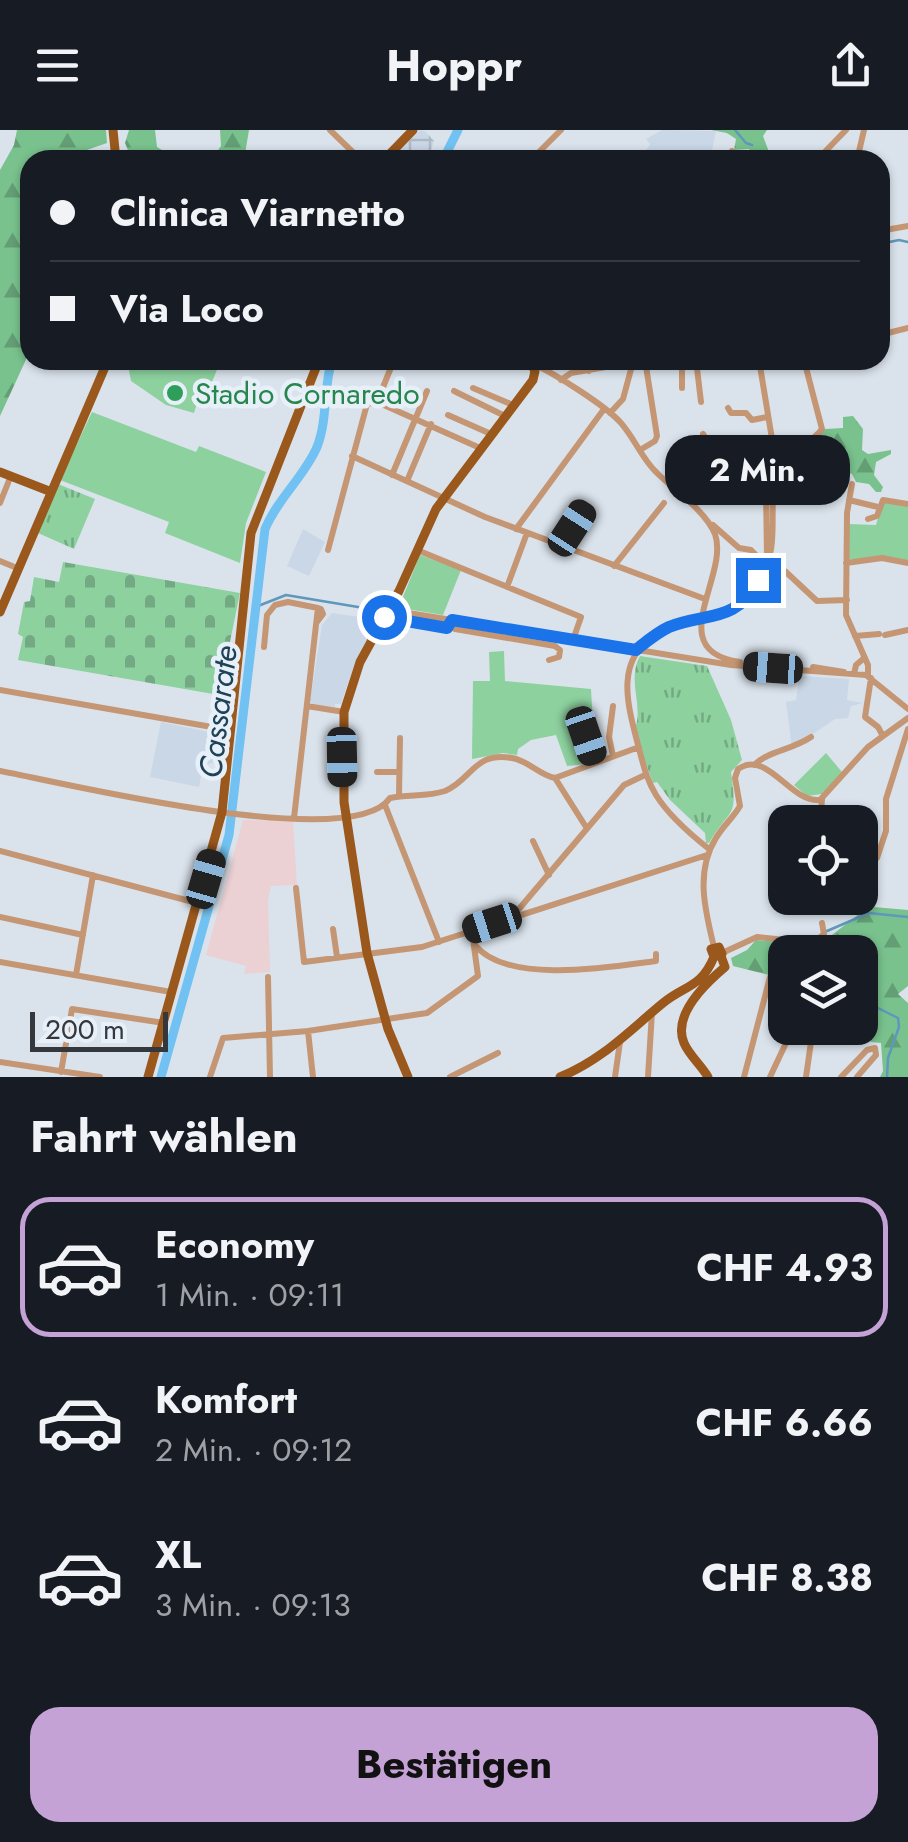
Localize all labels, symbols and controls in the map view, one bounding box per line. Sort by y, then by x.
text: Hoppr [386,33,522,98]
icon: menu [30,38,85,93]
icon: share [823,38,878,93]
text: Clinica Viarnetto [110,185,405,240]
text: Via Loco [110,281,264,336]
place label: Stadio Cornaredo [195,372,420,415]
marker: Stadio Cornaredo [164,382,186,404]
callout: 2 Min. [666,435,850,505]
text: 2 Min. [709,447,806,493]
car [543,495,601,561]
route end [736,558,781,603]
route start [362,595,407,640]
water label: Cassarate [187,643,249,781]
car [742,651,804,685]
car [562,703,610,769]
car [326,727,358,787]
map controls [768,805,878,1045]
button: locate [768,805,878,915]
car [183,846,229,912]
car [459,899,525,947]
button: layers [768,935,878,1045]
scale bar [30,1007,168,1051]
text: 200 m [45,1009,125,1050]
text: Fahrt wählen [30,1104,298,1169]
text: Economy [155,1217,314,1272]
icon: car [35,1222,125,1312]
text: CHF 4.93 [696,1240,873,1295]
text: 1 Min. · 09:11 [155,1272,344,1318]
text: Komfort [155,1372,297,1427]
icon: car [35,1377,125,1467]
text: CHF 6.66 [696,1395,873,1450]
text: 2 Min. · 09:12 [155,1427,352,1473]
text: XL [155,1527,201,1582]
icon: car [35,1532,125,1622]
text: CHF 8.38 [701,1550,873,1605]
text: 3 Min. · 09:13 [155,1582,351,1628]
button: Bestätigen [30,1707,878,1822]

